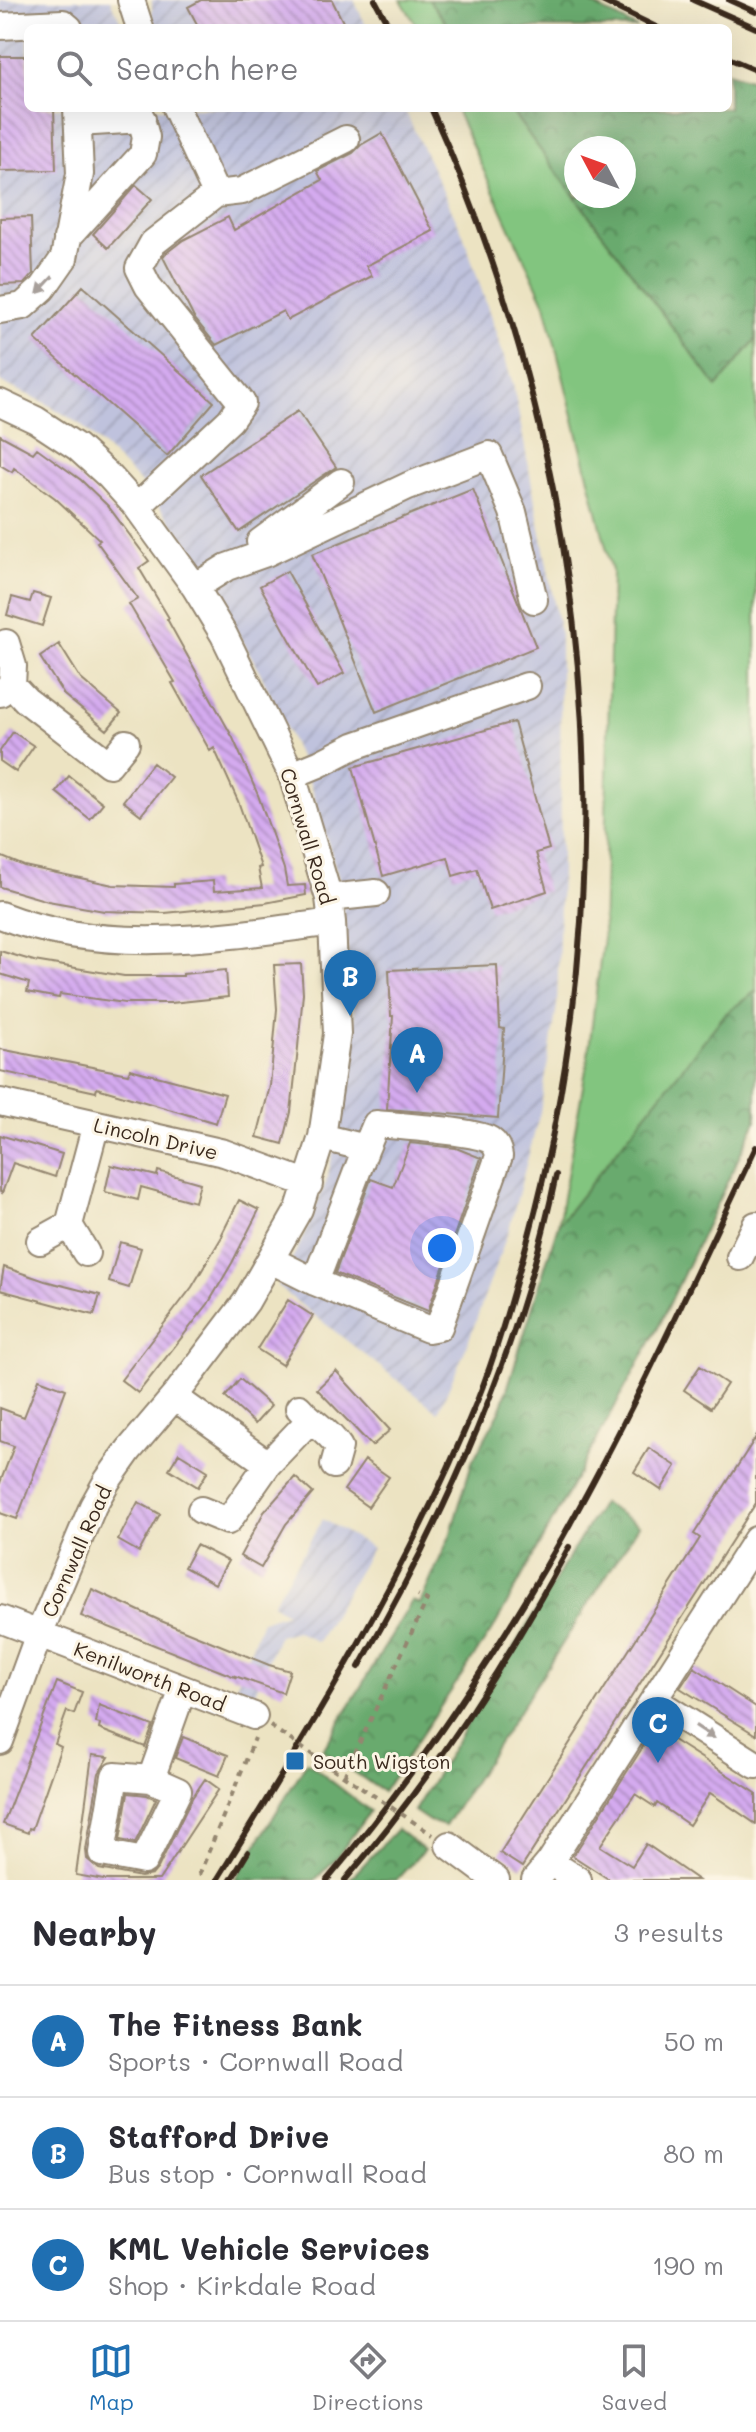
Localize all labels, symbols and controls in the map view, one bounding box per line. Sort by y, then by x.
search box [24,24,732,112]
icon: search [52,46,96,90]
text: Search here [116,48,299,88]
north arrow [564,136,636,208]
one-way arrow [36,276,54,295]
street label: Cornwall Road [275,765,341,907]
pin: B [324,950,376,1016]
pin: A [391,1027,443,1093]
street label: Lincoln Drive [91,1111,221,1165]
your location [422,1228,462,1268]
street label: Cornwall Road [35,1481,117,1621]
street label: Kenilworth Road [70,1635,230,1717]
pin: C [632,1697,684,1763]
one-way arrow [694,1725,716,1739]
place label: South Wigston [313,1748,450,1774]
marker: South Wigston [284,1750,306,1772]
text: Nearby [32,1910,157,1955]
text: 3 results [614,1915,724,1949]
text: The Fitness Bank [108,2004,363,2044]
text: A [49,2024,67,2058]
text: 50 m [664,2024,724,2058]
text: Sports · Cornwall Road [108,2044,403,2078]
text: Stafford Drive [108,2116,329,2156]
text: B [49,2136,67,2170]
text: 80 m [663,2136,724,2170]
text: Bus stop · Cornwall Road [108,2156,427,2190]
text: KML Vehicle Services [108,2228,430,2268]
text: C [48,2248,68,2282]
text: 190 m [652,2248,724,2282]
text: Shop · Kirkdale Road [108,2268,376,2302]
tab: Map [89,2339,134,2416]
tab: Directions [312,2339,424,2416]
tab: Saved [602,2339,667,2416]

